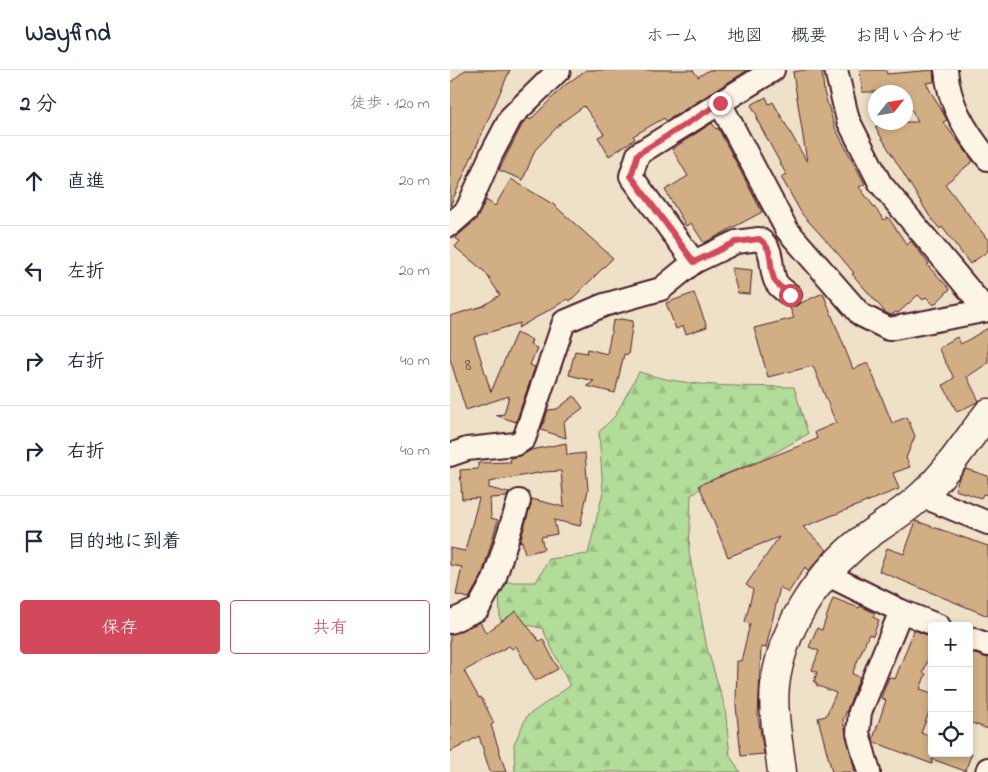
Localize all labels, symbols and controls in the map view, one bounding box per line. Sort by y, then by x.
text: Wayfind [25,17,111,52]
text: ホーム [646,24,699,50]
text: 地図 [727,24,763,50]
text: 概要 [791,24,827,50]
text: お問い合わせ [855,24,963,50]
north arrow [868,85,913,130]
text: 2 分 [20,90,57,120]
text: 徒歩 · 120 m [350,92,430,116]
route end [709,92,732,115]
icon: ahead [20,167,48,195]
text: 直進 [67,169,105,196]
text: 20 m [399,169,430,193]
icon: left [20,257,48,285]
text: 左折 [67,259,105,286]
text: 20 m [399,259,430,283]
route start [779,284,802,307]
icon: right [20,347,48,375]
text: 右折 [67,349,105,376]
text: 40 m [400,349,430,373]
house number: 8 [465,353,472,379]
icon: right [20,437,48,465]
text: 右折 [67,439,105,466]
text: 40 m [400,439,430,463]
icon: arrive [20,527,48,555]
text: 目的地に到着 [67,529,181,556]
button: 保存 [20,600,220,654]
button: 共有 [230,600,430,654]
map controls [928,622,973,757]
button: + [928,622,973,667]
button: − [928,667,973,712]
button: locate [928,712,973,757]

